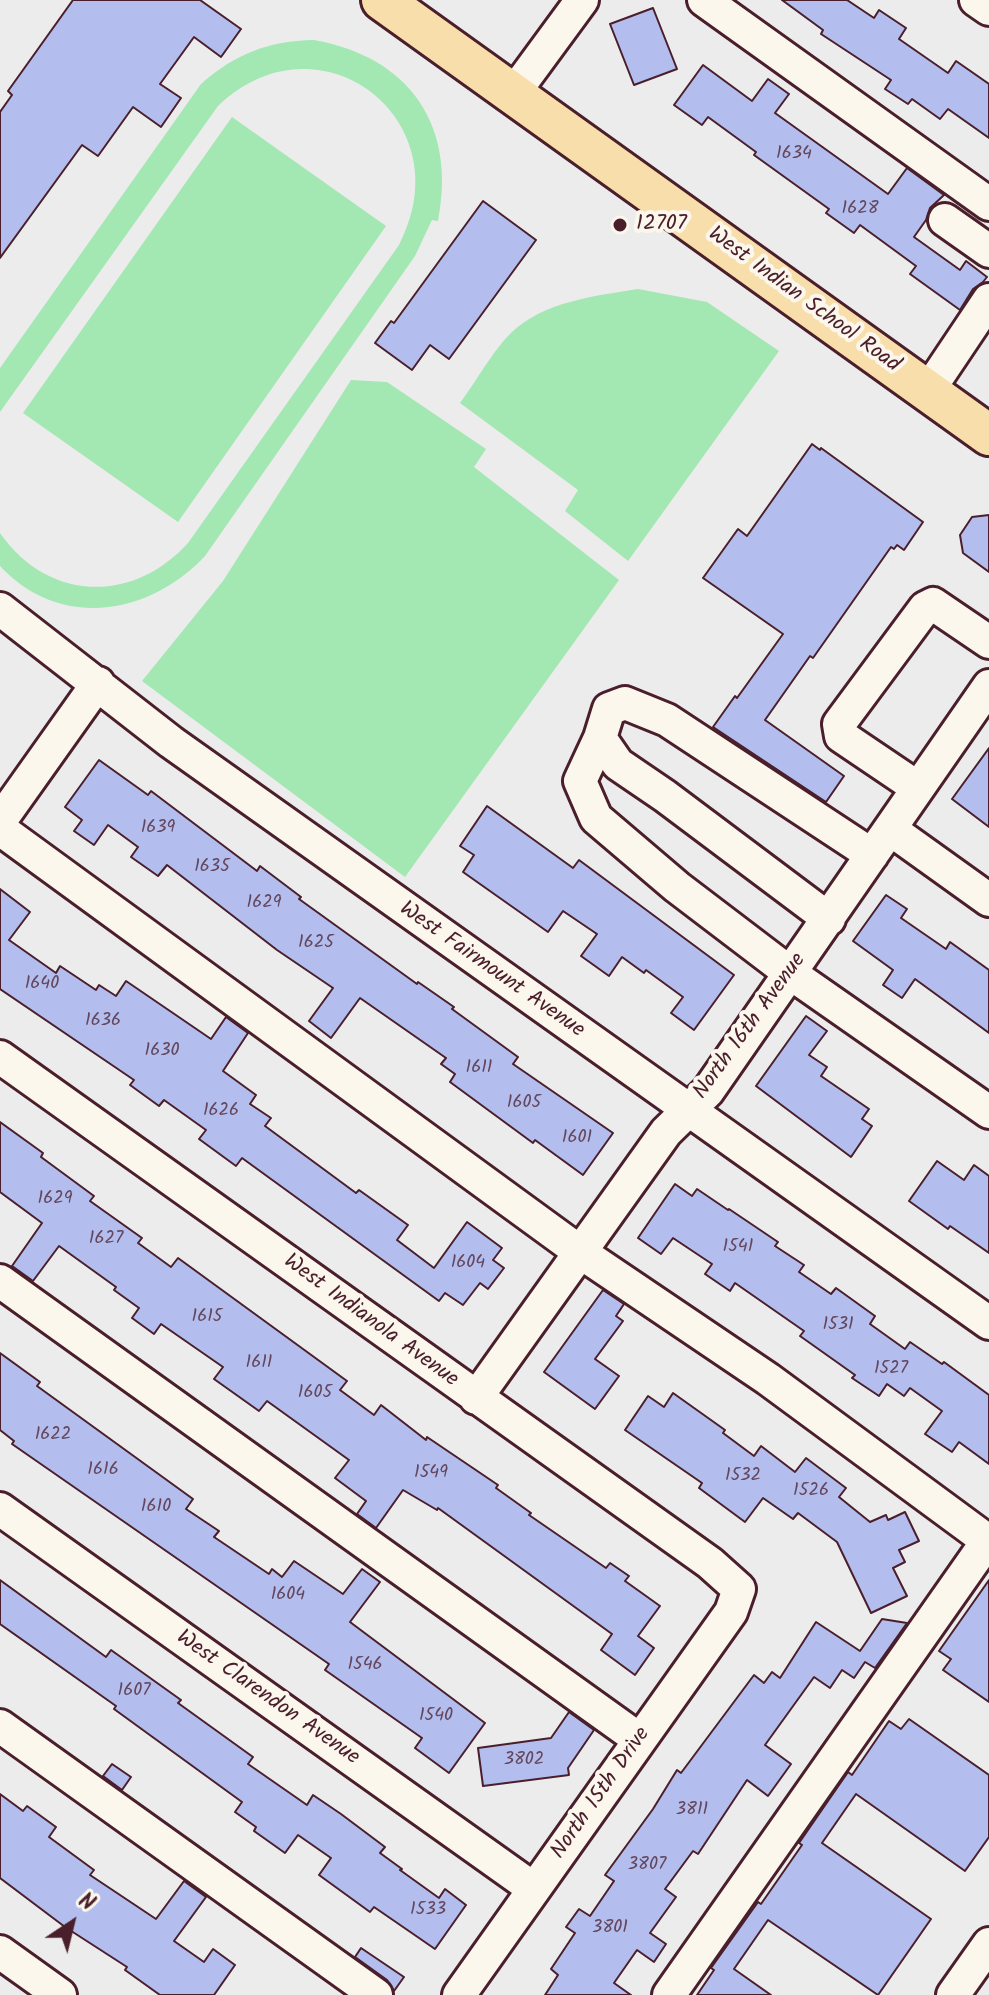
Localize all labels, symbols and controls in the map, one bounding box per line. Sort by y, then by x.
house number: 1634 [776,144,812,166]
house number: 1628 [842,199,878,221]
place label: 12707 [636,212,687,238]
marker: 12707 [611,216,629,234]
street label: West Indian School Road [702,222,904,380]
house number: 1639 [141,818,175,840]
house number: 1635 [194,857,230,879]
house number: 1629 [247,893,281,915]
street label: West Fairmount Avenue [393,897,589,1045]
house number: 1625 [298,933,334,955]
street label: North 16th Avenue [689,949,813,1105]
house number: 1640 [25,974,59,996]
house number: 1636 [85,1011,121,1033]
house number: 1630 [145,1041,179,1063]
house number: 1611 [466,1058,492,1080]
house number: 1605 [507,1093,541,1115]
house number: 1626 [203,1101,239,1123]
house number: 1601 [562,1128,592,1150]
house number: 1629 [38,1189,72,1211]
house number: 1627 [89,1229,123,1251]
house number: 1541 [723,1237,753,1259]
street label: West Indianola Avenue [277,1250,463,1394]
house number: 1604 [451,1253,485,1275]
house number: 1615 [192,1307,222,1329]
house number: 1531 [822,1315,854,1337]
house number: 1611 [246,1353,272,1375]
house number: 1527 [874,1359,908,1381]
house number: 1605 [298,1383,332,1405]
house number: 1622 [35,1425,71,1447]
house number: 1616 [87,1460,119,1482]
house number: 1549 [414,1463,448,1485]
house number: 1532 [725,1466,761,1488]
house number: 1526 [793,1481,829,1503]
house number: 1610 [141,1497,171,1519]
house number: 1604 [271,1585,305,1607]
street label: West Clarendon Avenue [170,1626,364,1772]
house number: 1546 [347,1655,383,1677]
house number: 1607 [118,1681,150,1703]
house number: 1540 [419,1706,453,1728]
street label: North 15th Drive [547,1723,657,1865]
house number: 3802 [504,1750,544,1772]
house number: 3811 [676,1800,708,1822]
house number: 3807 [628,1855,666,1877]
north arrow [32,1883,112,1963]
text: N [70,1885,102,1921]
house number: 1533 [410,1900,446,1922]
house number: 3801 [592,1918,628,1940]

